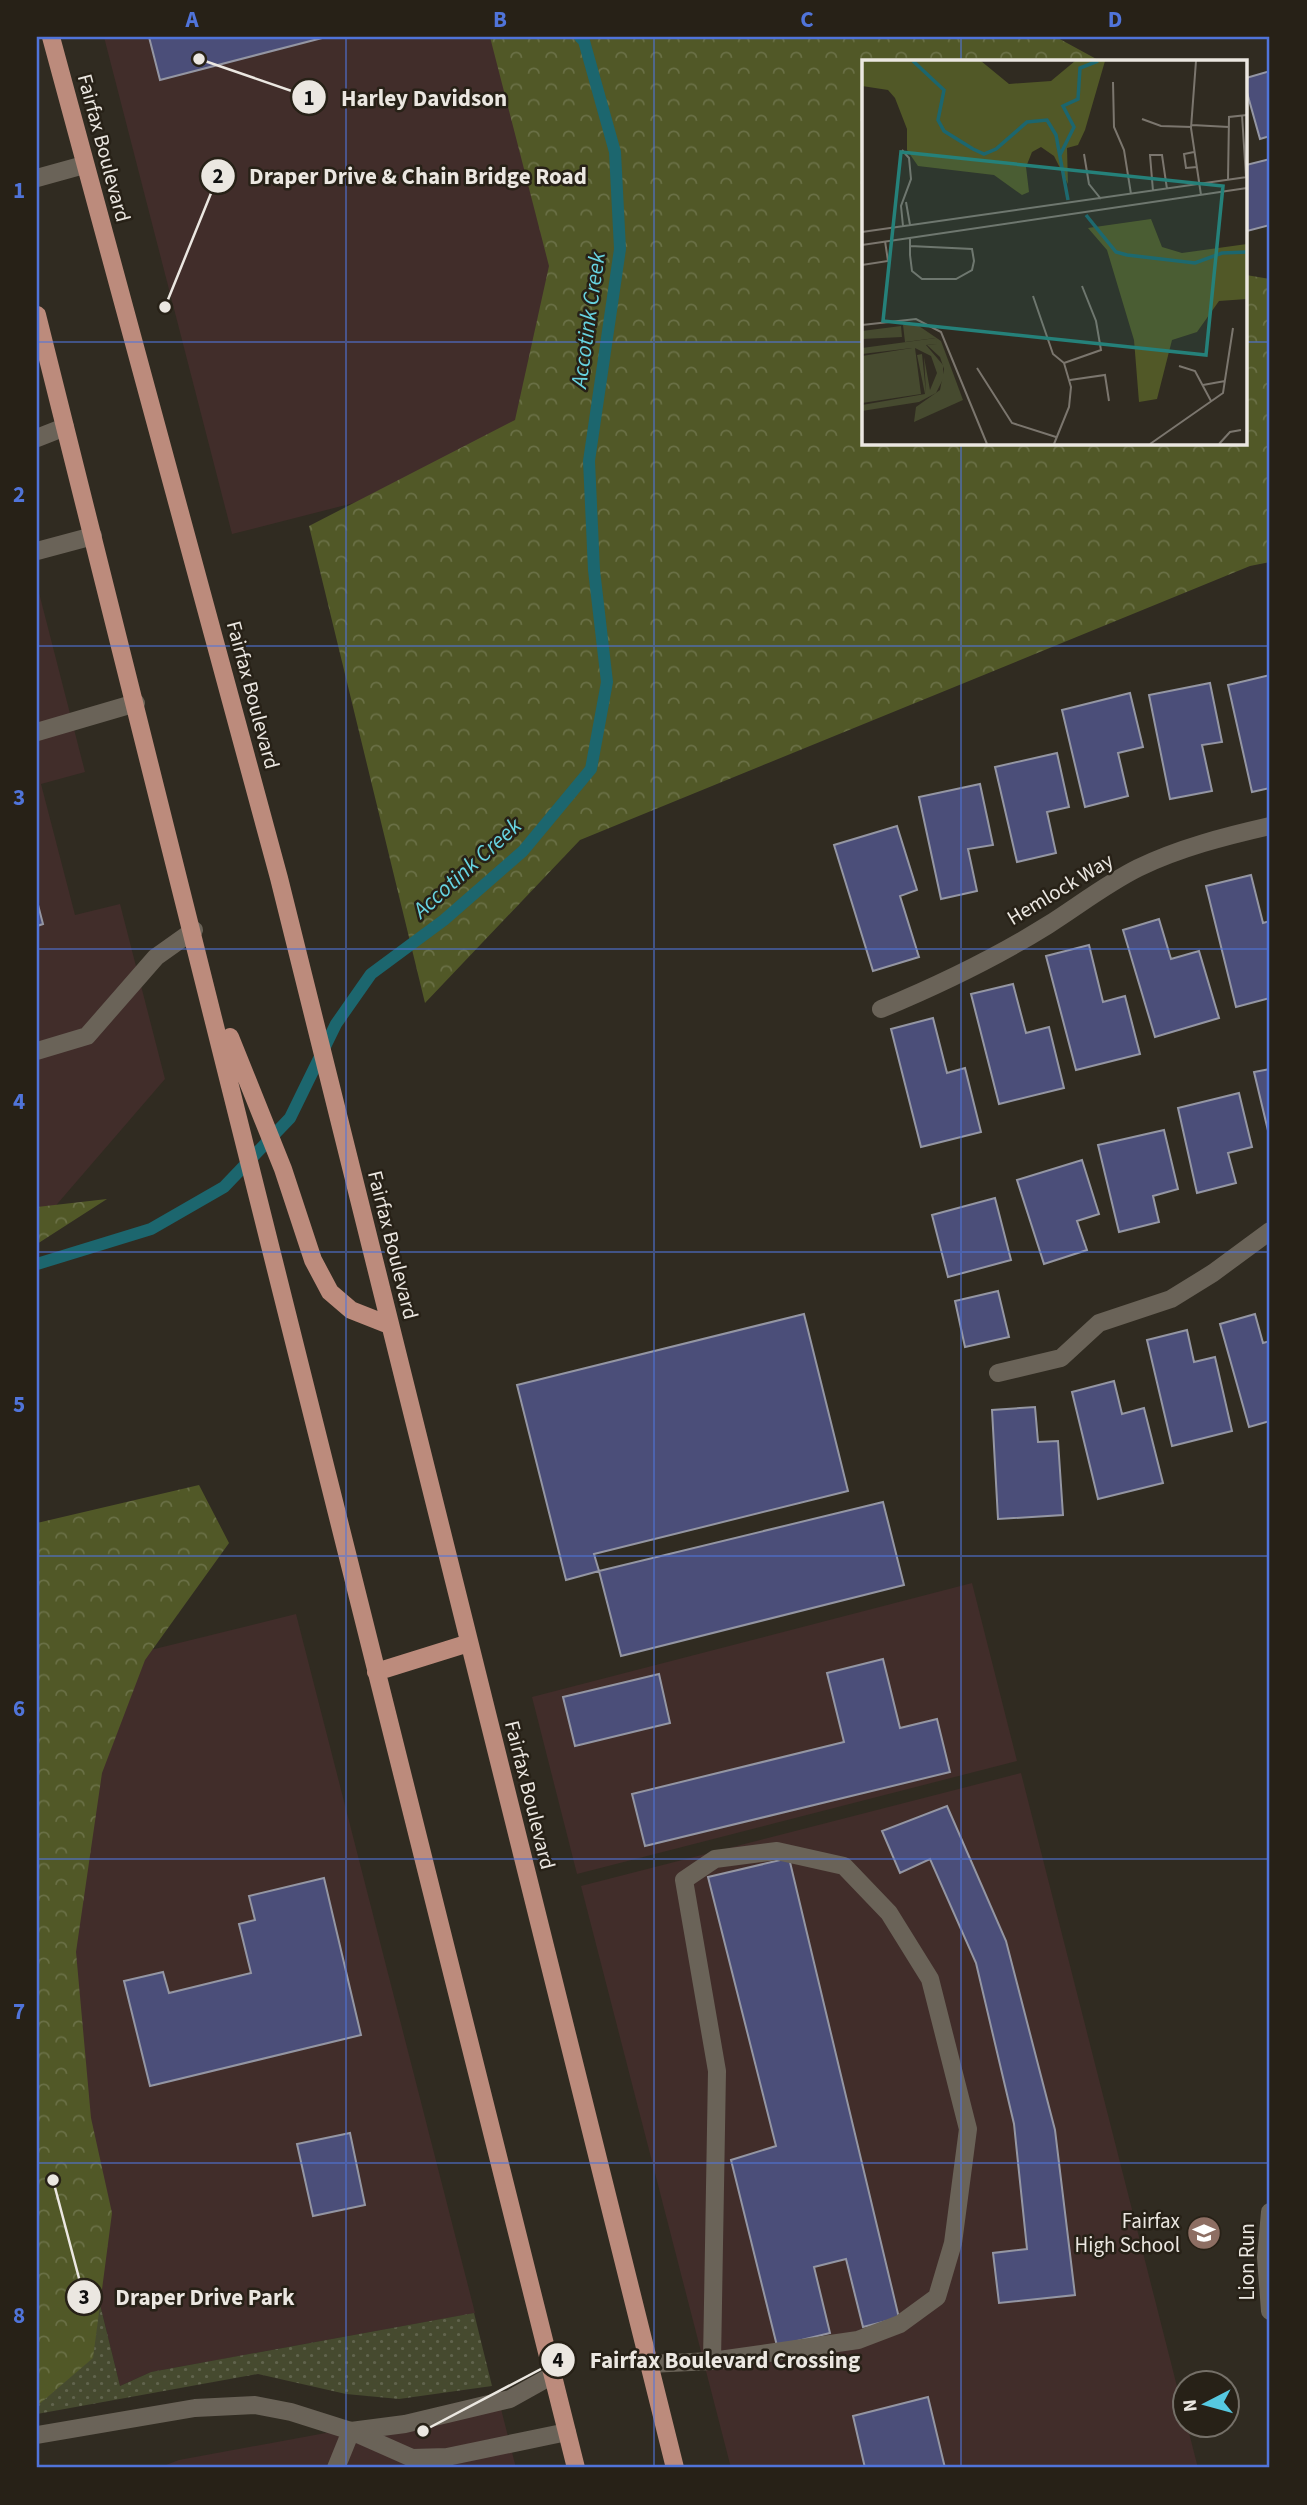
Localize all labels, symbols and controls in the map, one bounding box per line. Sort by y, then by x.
text: A [184,3,199,36]
text: B [493,3,507,36]
text: C [800,3,814,36]
text: D [1108,3,1122,36]
inset map [862,60,1248,444]
street label: Fairfax Boulevard [70,71,138,225]
callout: Harley Davidson [292,75,521,119]
text: Harley Davidson [341,82,507,115]
text: 1 [303,83,315,113]
callout: Draper Drive & Chain Bridge Road [200,154,601,198]
text: Draper Drive & Chain Bridge Road [249,160,587,193]
text: 2 [212,161,224,191]
text: 1 [13,174,25,207]
water label: Accotink Creek [562,249,614,392]
text: 2 [13,478,25,511]
street label: Fairfax Boulevard [219,618,287,772]
text: 3 [13,781,25,814]
water label: Accotink Creek [404,809,530,927]
street label: Hemlock Way [1001,845,1119,932]
text: 4 [13,1085,25,1118]
street label: Fairfax Boulevard [360,1167,426,1323]
text: 5 [13,1388,25,1421]
text: 6 [13,1692,25,1725]
street label: Fairfax Boulevard [497,1717,563,1873]
text: 7 [13,1995,25,2028]
place label: Fairfax High School [1075,2206,1181,2260]
school or university icon: Fairfax High School [1185,2214,1223,2252]
street label: Lion Run [1232,2223,1262,2301]
callout: Draper Drive Park [67,2275,309,2319]
text: Draper Drive Park [115,2281,295,2314]
text: 3 [78,2282,90,2312]
text: 8 [13,2299,25,2332]
callout: Fairfax Boulevard Crossing [540,2338,874,2382]
text: Fairfax Boulevard Crossing [590,2344,860,2377]
text: 4 [552,2345,564,2375]
north arrow [1170,2368,1240,2438]
text: N [1176,2398,1205,2413]

